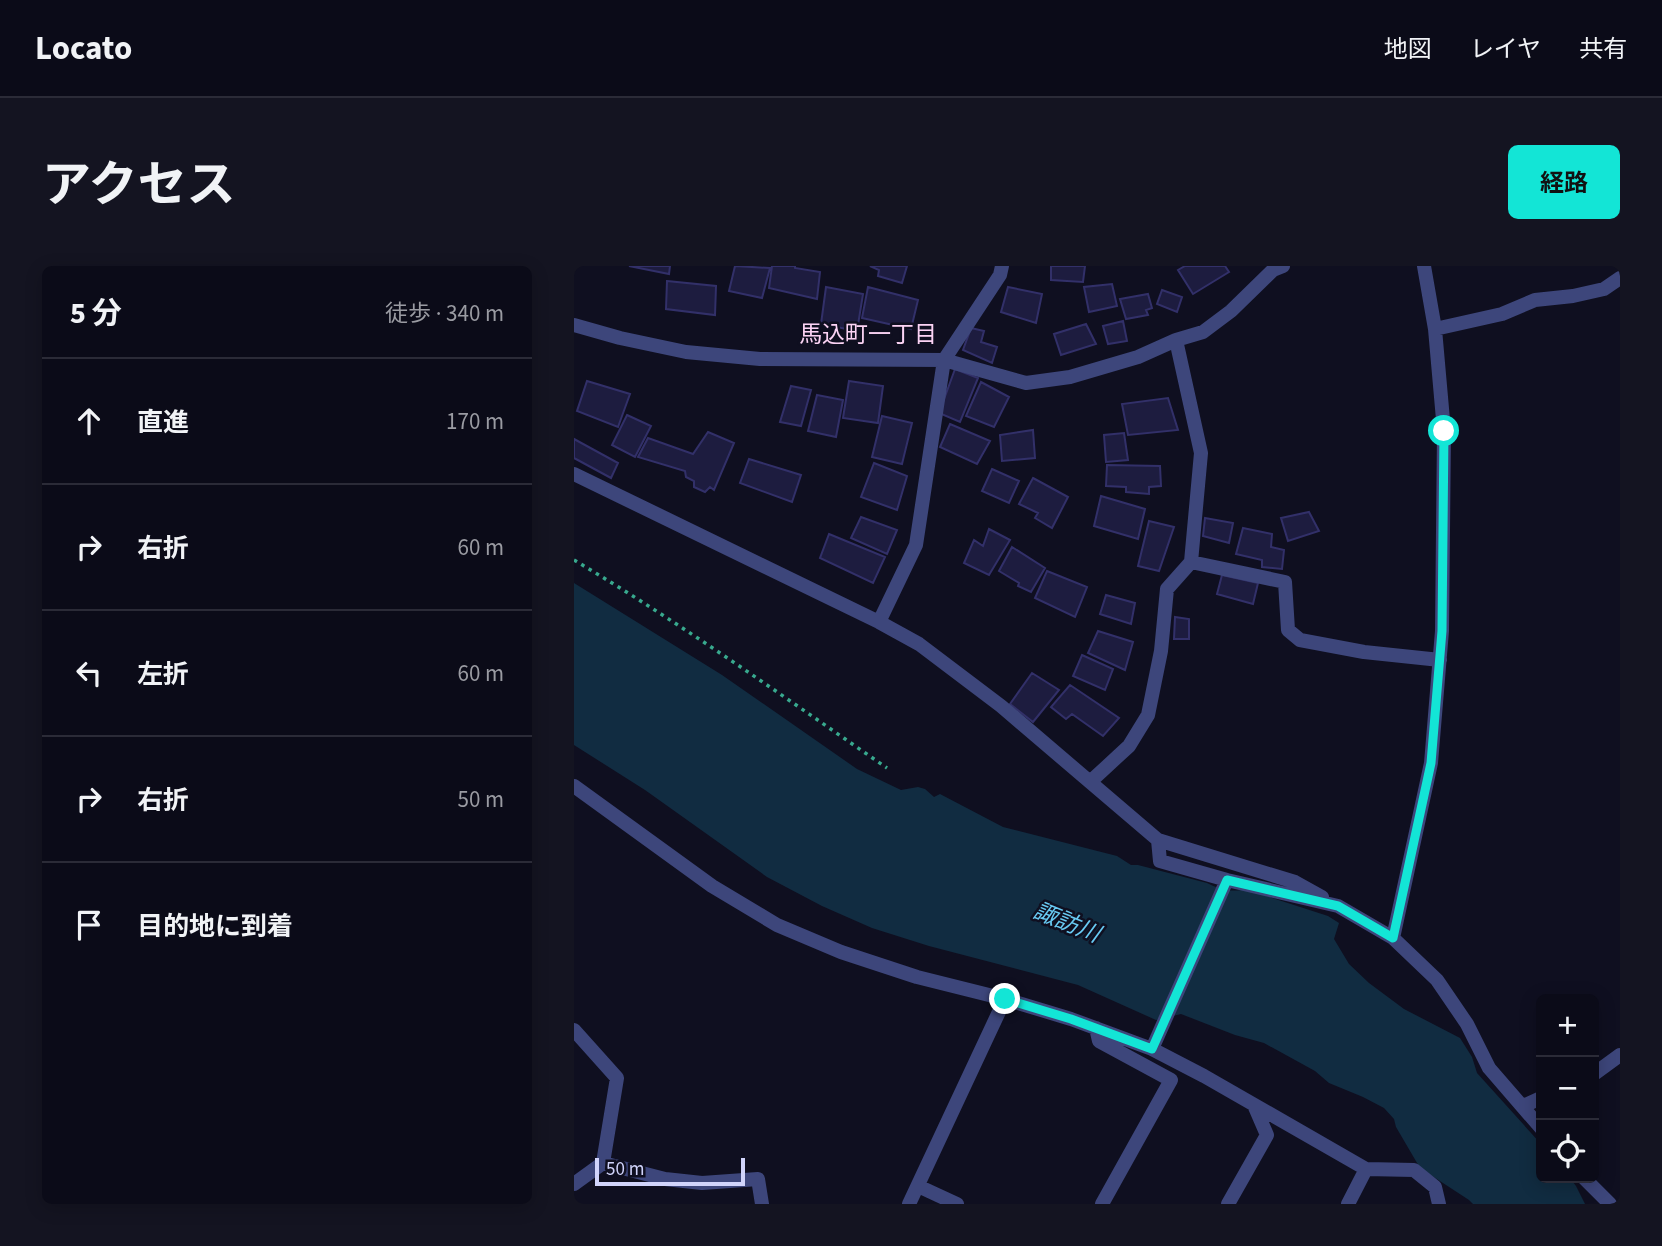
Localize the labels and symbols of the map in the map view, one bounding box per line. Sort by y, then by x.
district label: 馬込町一丁目 [799,318,937,351]
route start [1428,415,1459,446]
water label: 諏訪川 [1029,894,1108,952]
route end [989,983,1020,1014]
scale bar [595,1155,746,1187]

